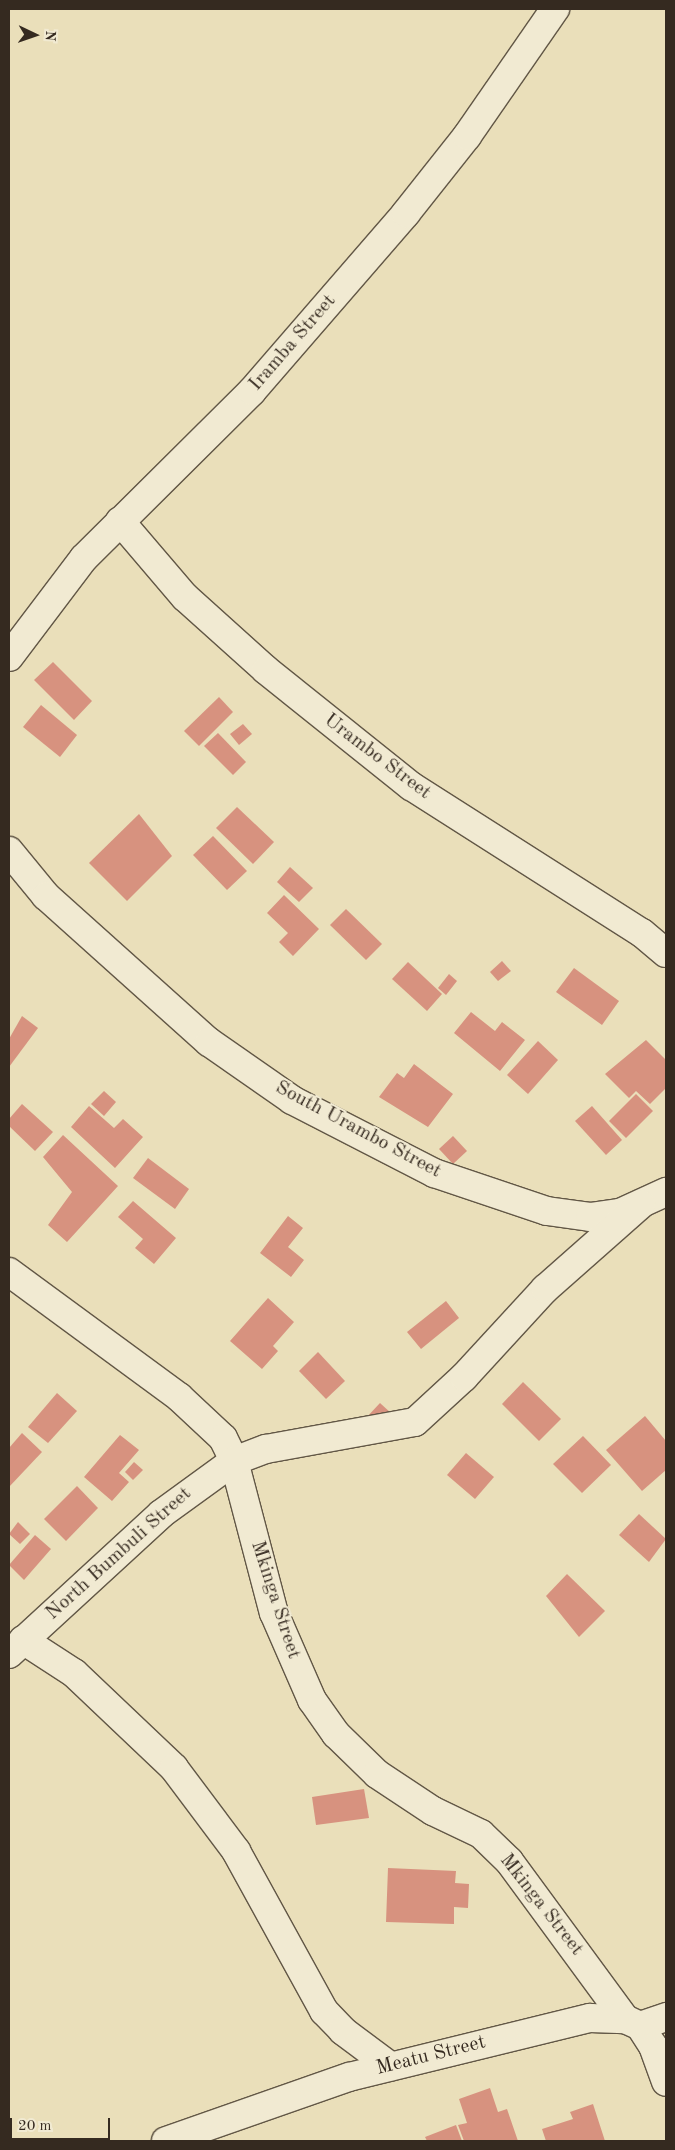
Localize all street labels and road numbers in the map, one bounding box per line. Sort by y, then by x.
street label: Iramba Street [244,290,342,396]
street label: Urambo Street [319,709,435,805]
street label: South Urambo Street [271,1076,445,1184]
street label: North Bumbuli Street [41,1482,197,1626]
street label: Mkinga Street [245,1538,305,1662]
street label: Mkinga Street [494,1849,588,1961]
street label: Meatu Street [374,2031,488,2081]

